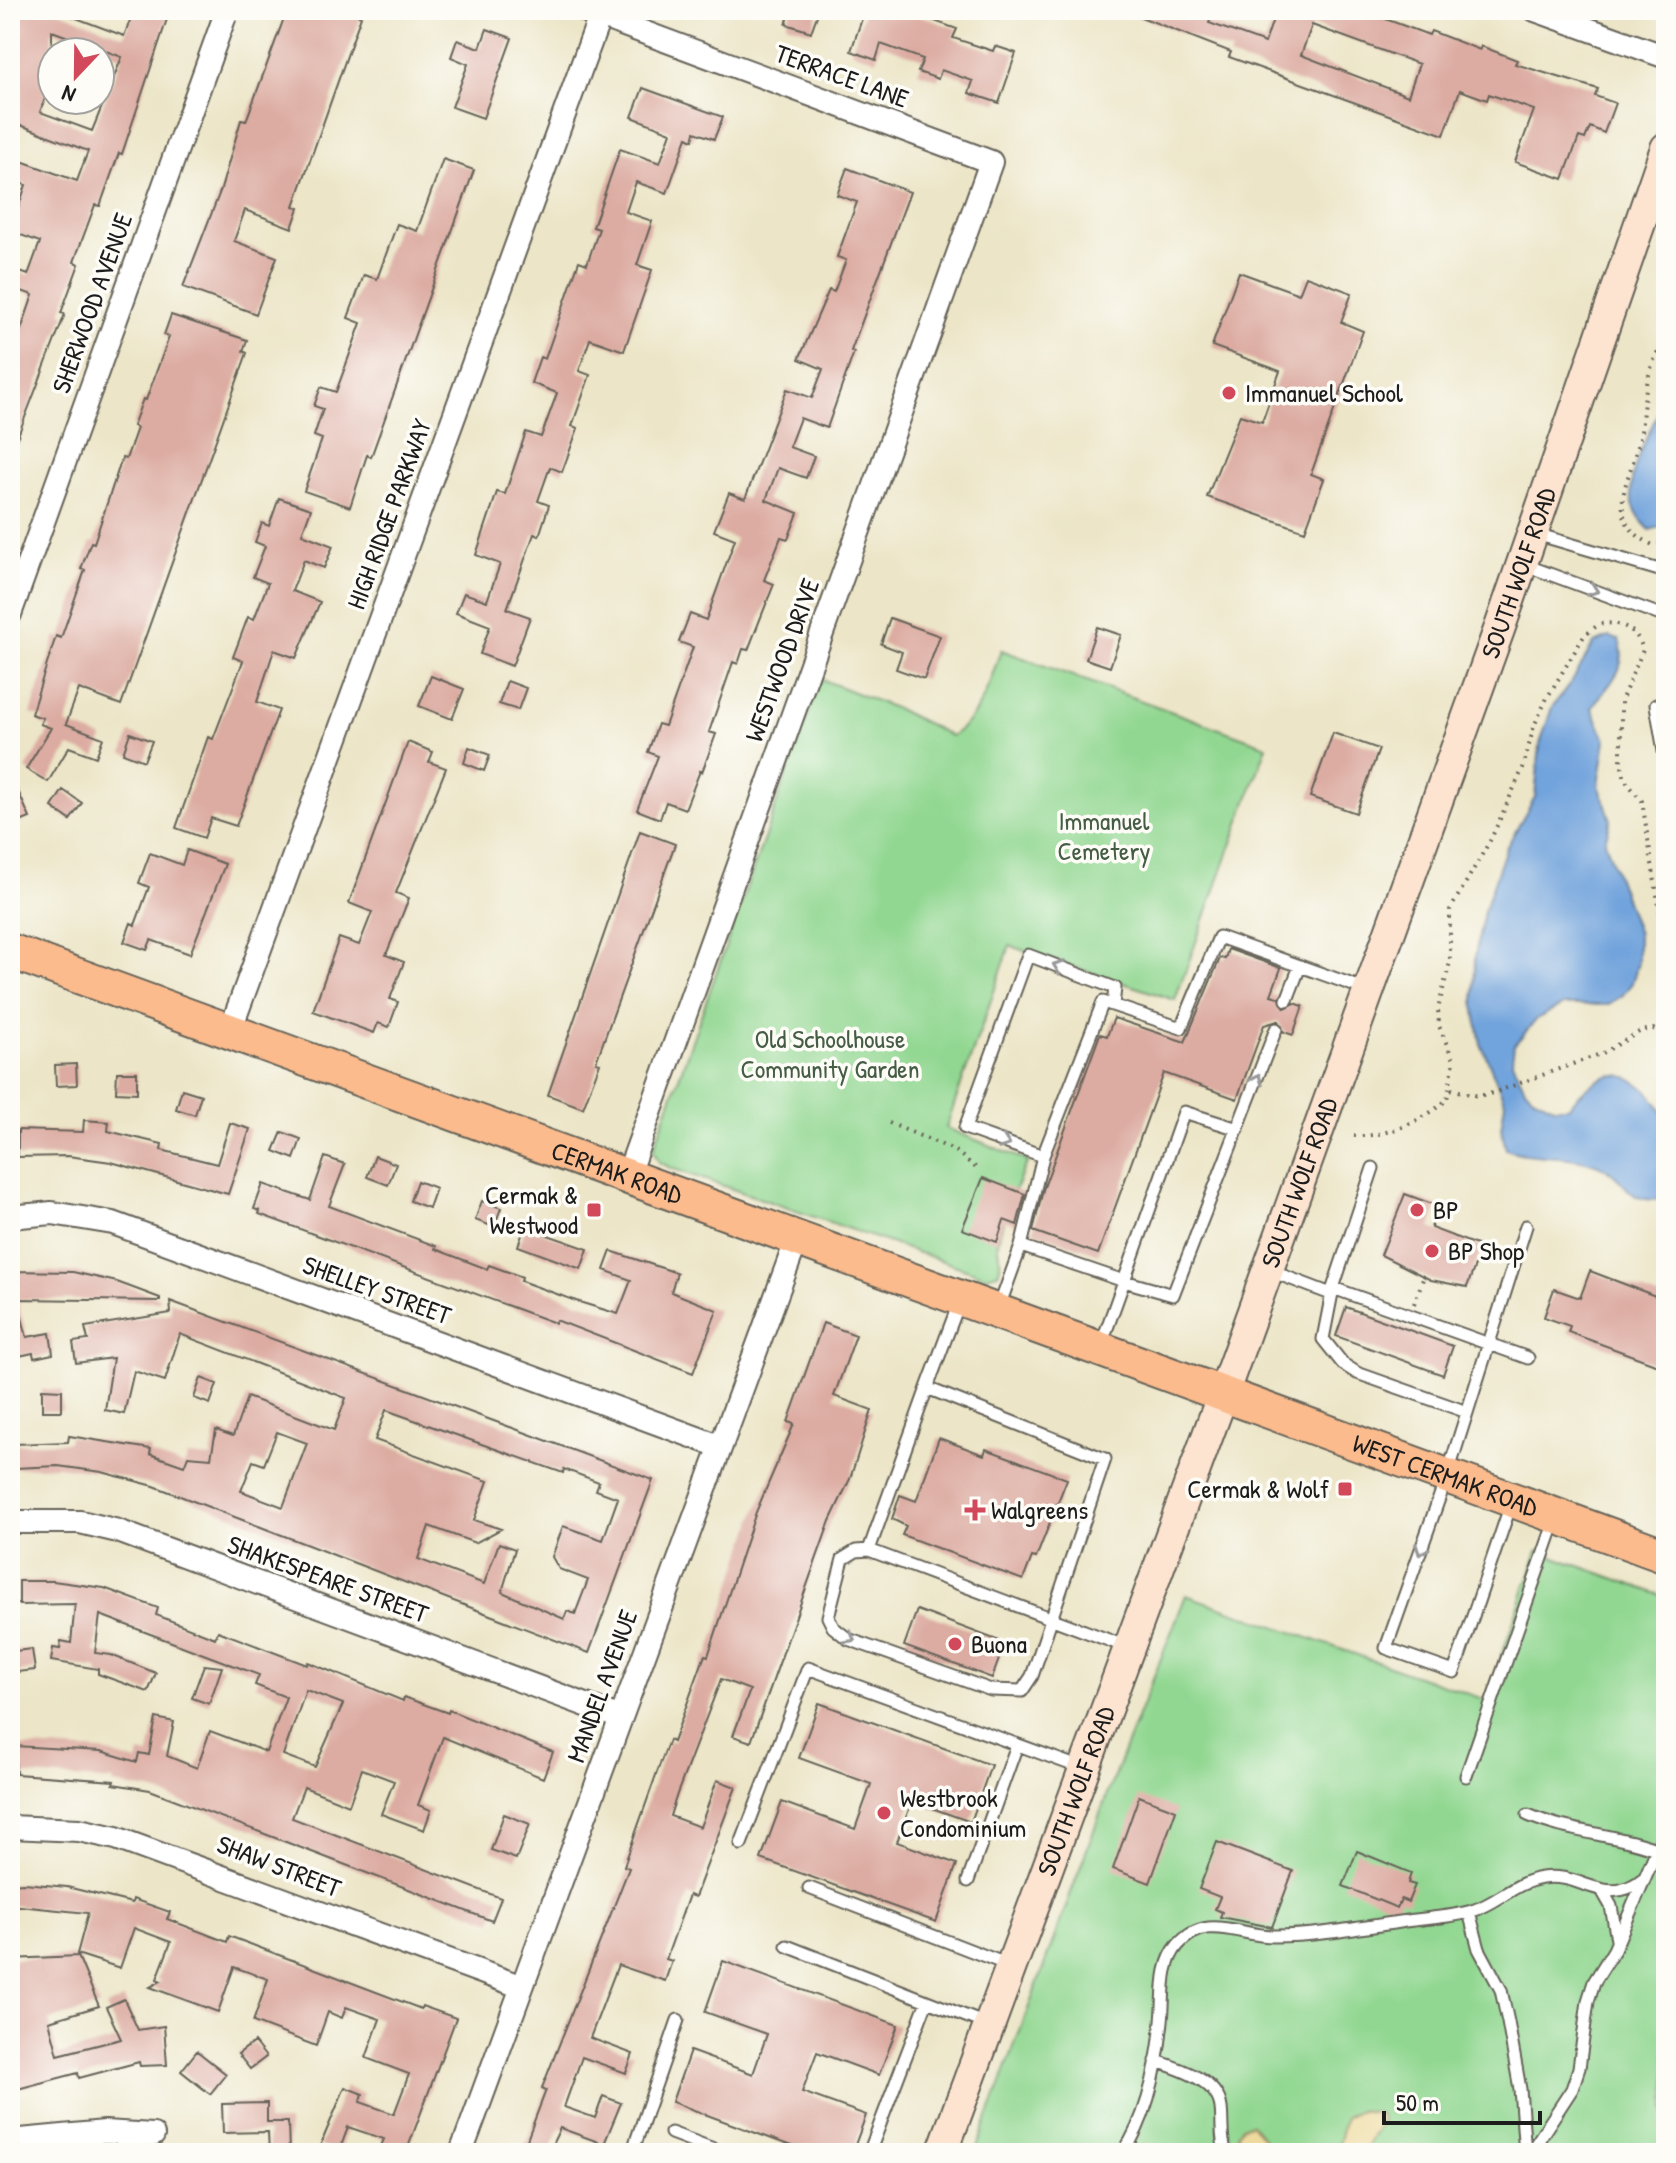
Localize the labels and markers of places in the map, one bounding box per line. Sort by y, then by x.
place label: Immanuel School [1245,375,1403,410]
marker: Immanuel School [1220,384,1238,402]
place label: Cermak & Westwood [485,1177,578,1242]
place label: BP [1433,1192,1459,1227]
marker: Cermak & Westwood [585,1201,603,1219]
marker: BP [1408,1201,1426,1219]
place label: BP Shop [1448,1233,1524,1268]
marker: BP Shop [1423,1242,1441,1260]
place label: Cermak & Wolf [1187,1471,1330,1506]
marker: Cermak & Wolf [1336,1480,1354,1498]
place label: Walgreens [991,1492,1088,1527]
marker: Walgreens [966,1501,984,1519]
place label: Buona [971,1626,1027,1661]
marker: Buona [946,1635,964,1653]
place label: Westbrook Condominium [900,1780,1026,1845]
marker: Westbrook Condominium [875,1804,893,1822]

